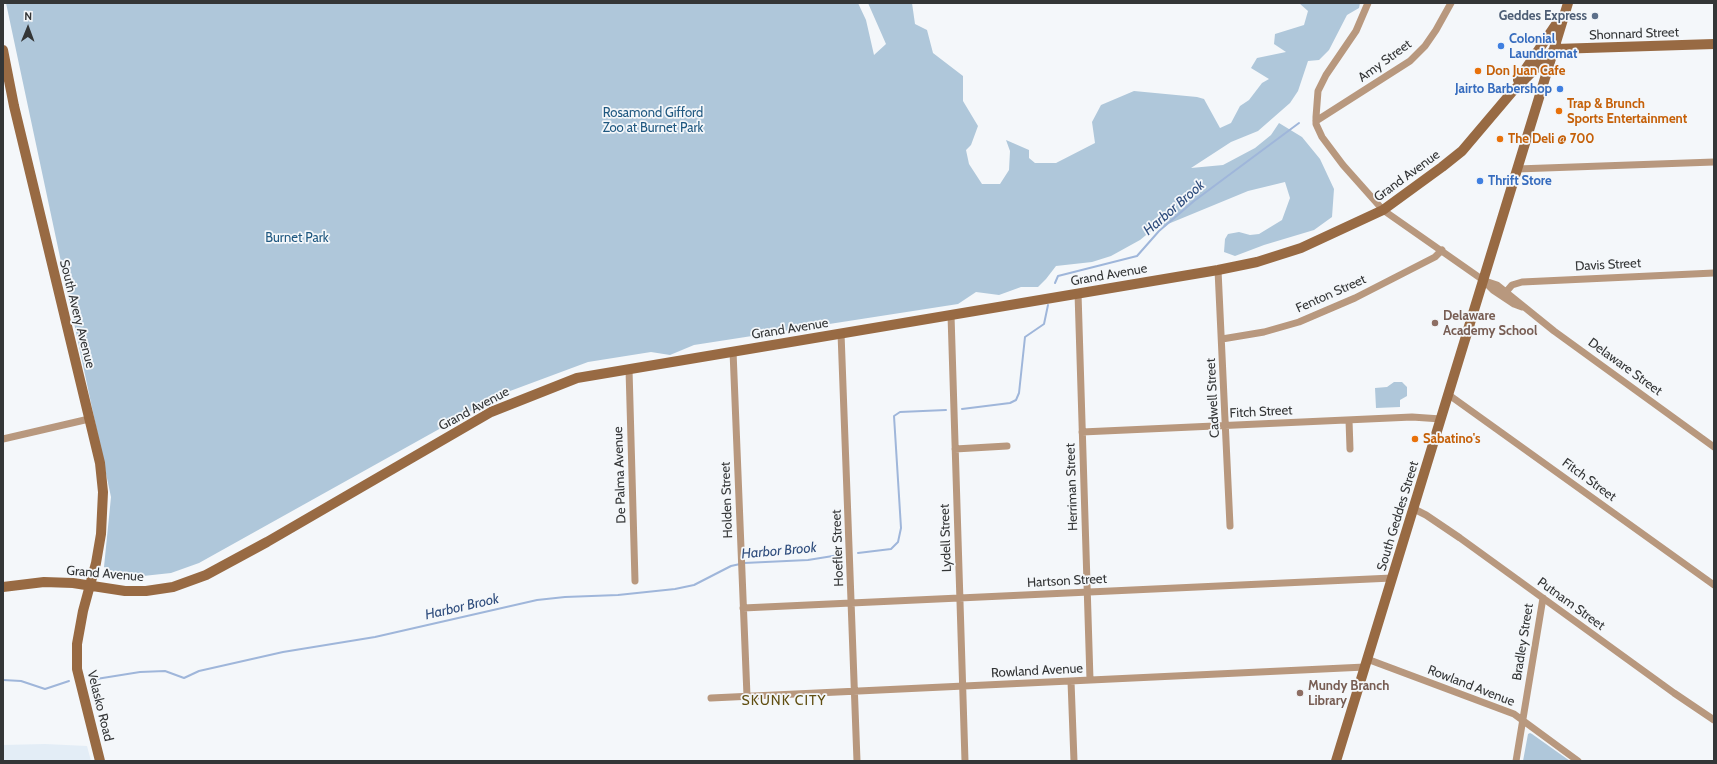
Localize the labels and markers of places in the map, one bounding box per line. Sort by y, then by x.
place label: Geddes Express [1499,8,1587,24]
marker: Geddes Express [1590,11,1600,21]
place label: Colonial Laundromat [1509,31,1577,62]
marker: Colonial Laundromat [1496,41,1506,51]
place label: Don Juan Cafe [1486,63,1565,79]
marker: Don Juan Cafe [1473,66,1483,76]
place label: Jairto Barbershop [1455,81,1552,97]
marker: Jairto Barbershop [1555,84,1565,94]
place label: Trap & Brunch Sports Entertainment [1567,96,1687,127]
marker: Trap & Brunch Sports Entertainment [1554,106,1564,116]
place label: The Deli @ 700 [1508,131,1595,147]
marker: The Deli @ 700 [1495,134,1505,144]
place label: Thrift Store [1488,173,1552,189]
marker: Thrift Store [1475,176,1485,186]
place label: Delaware Academy School [1443,308,1537,339]
marker: Delaware Academy School [1430,318,1440,328]
place label: Sabatino's [1423,431,1480,447]
marker: Sabatino's [1410,434,1420,444]
place label: Mundy Branch Library [1308,678,1389,709]
marker: Mundy Branch Library [1295,688,1305,698]

